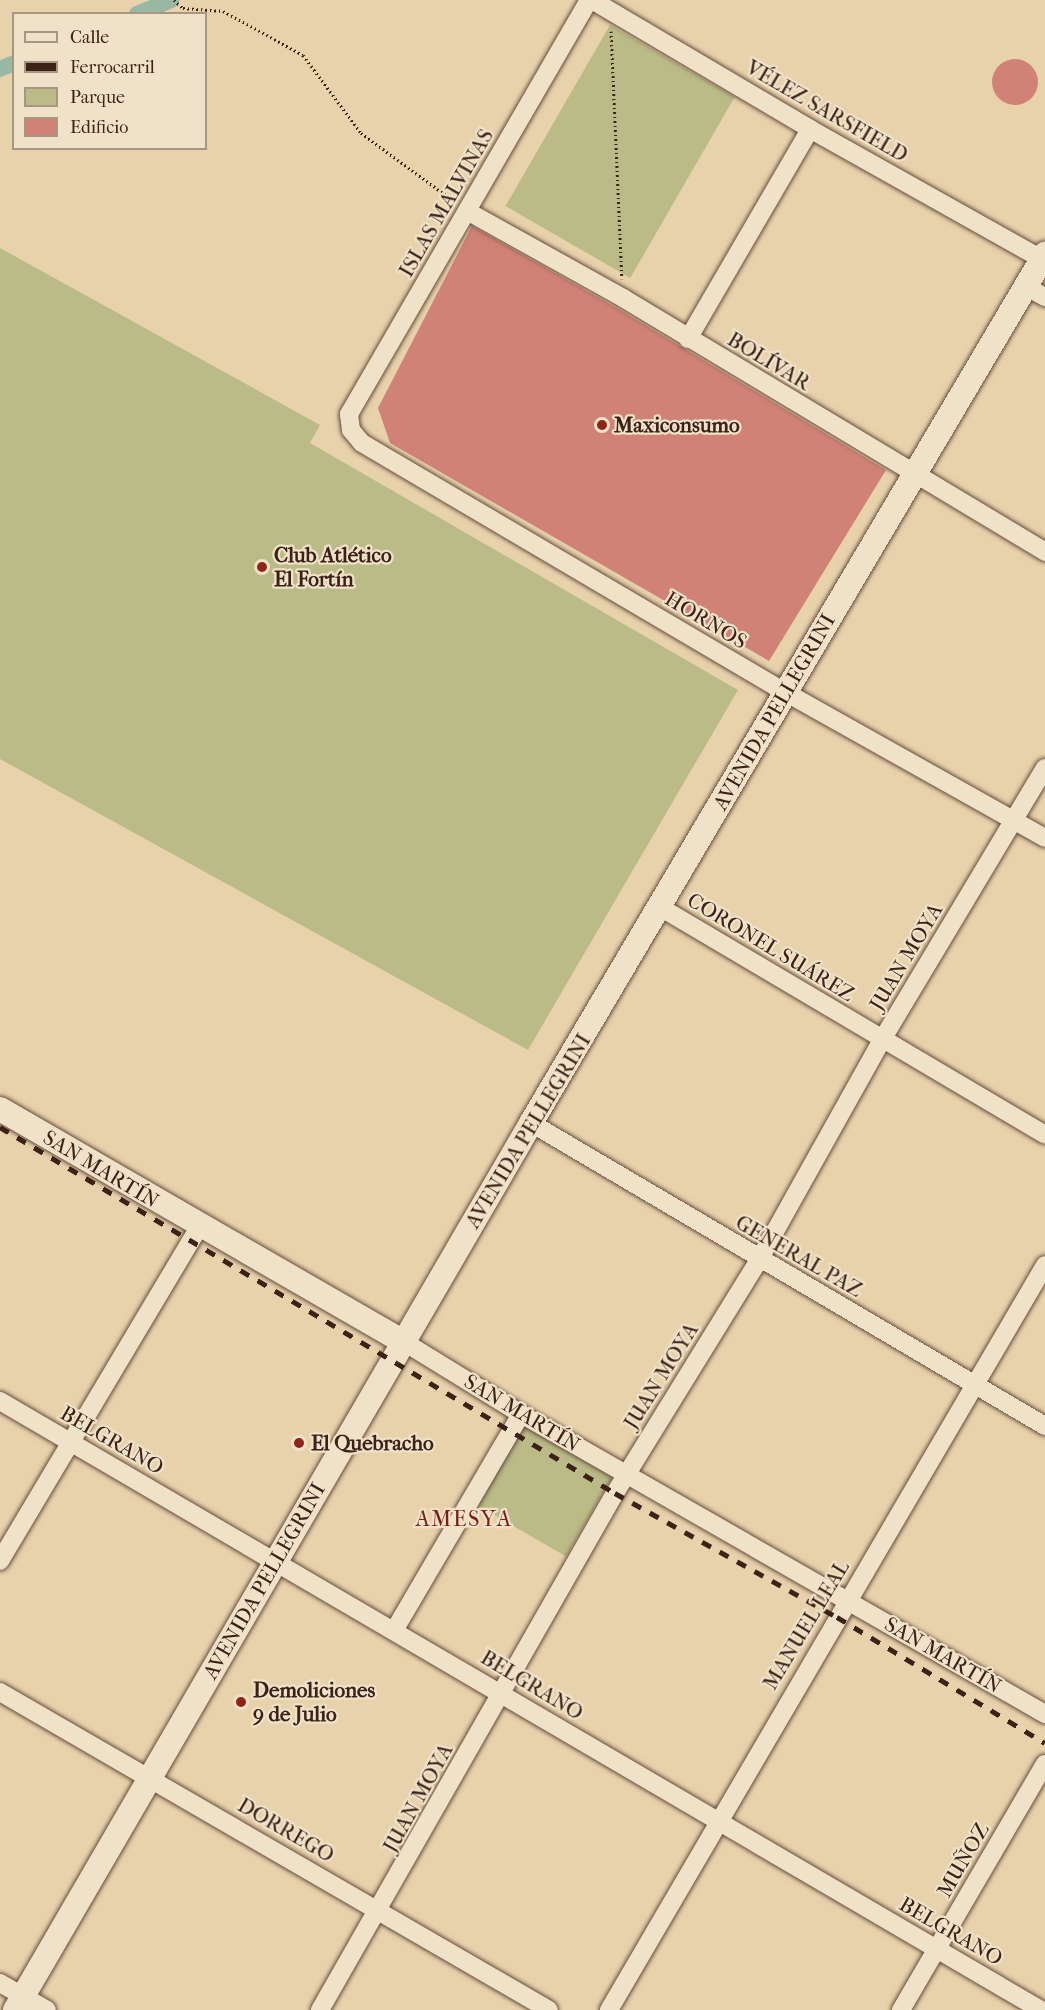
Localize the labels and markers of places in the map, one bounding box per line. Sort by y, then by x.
place label: Maxiconsumo [614,412,740,438]
marker: Maxiconsumo [595,418,609,432]
place label: Club Atlético El Fortín [274,542,392,592]
marker: Club Atlético El Fortín [255,560,269,574]
place label: El Quebracho [311,1430,434,1456]
marker: El Quebracho [292,1436,306,1450]
place label: Demoliciones 9 de Julio [253,1677,375,1727]
marker: Demoliciones 9 de Julio [234,1695,248,1709]

